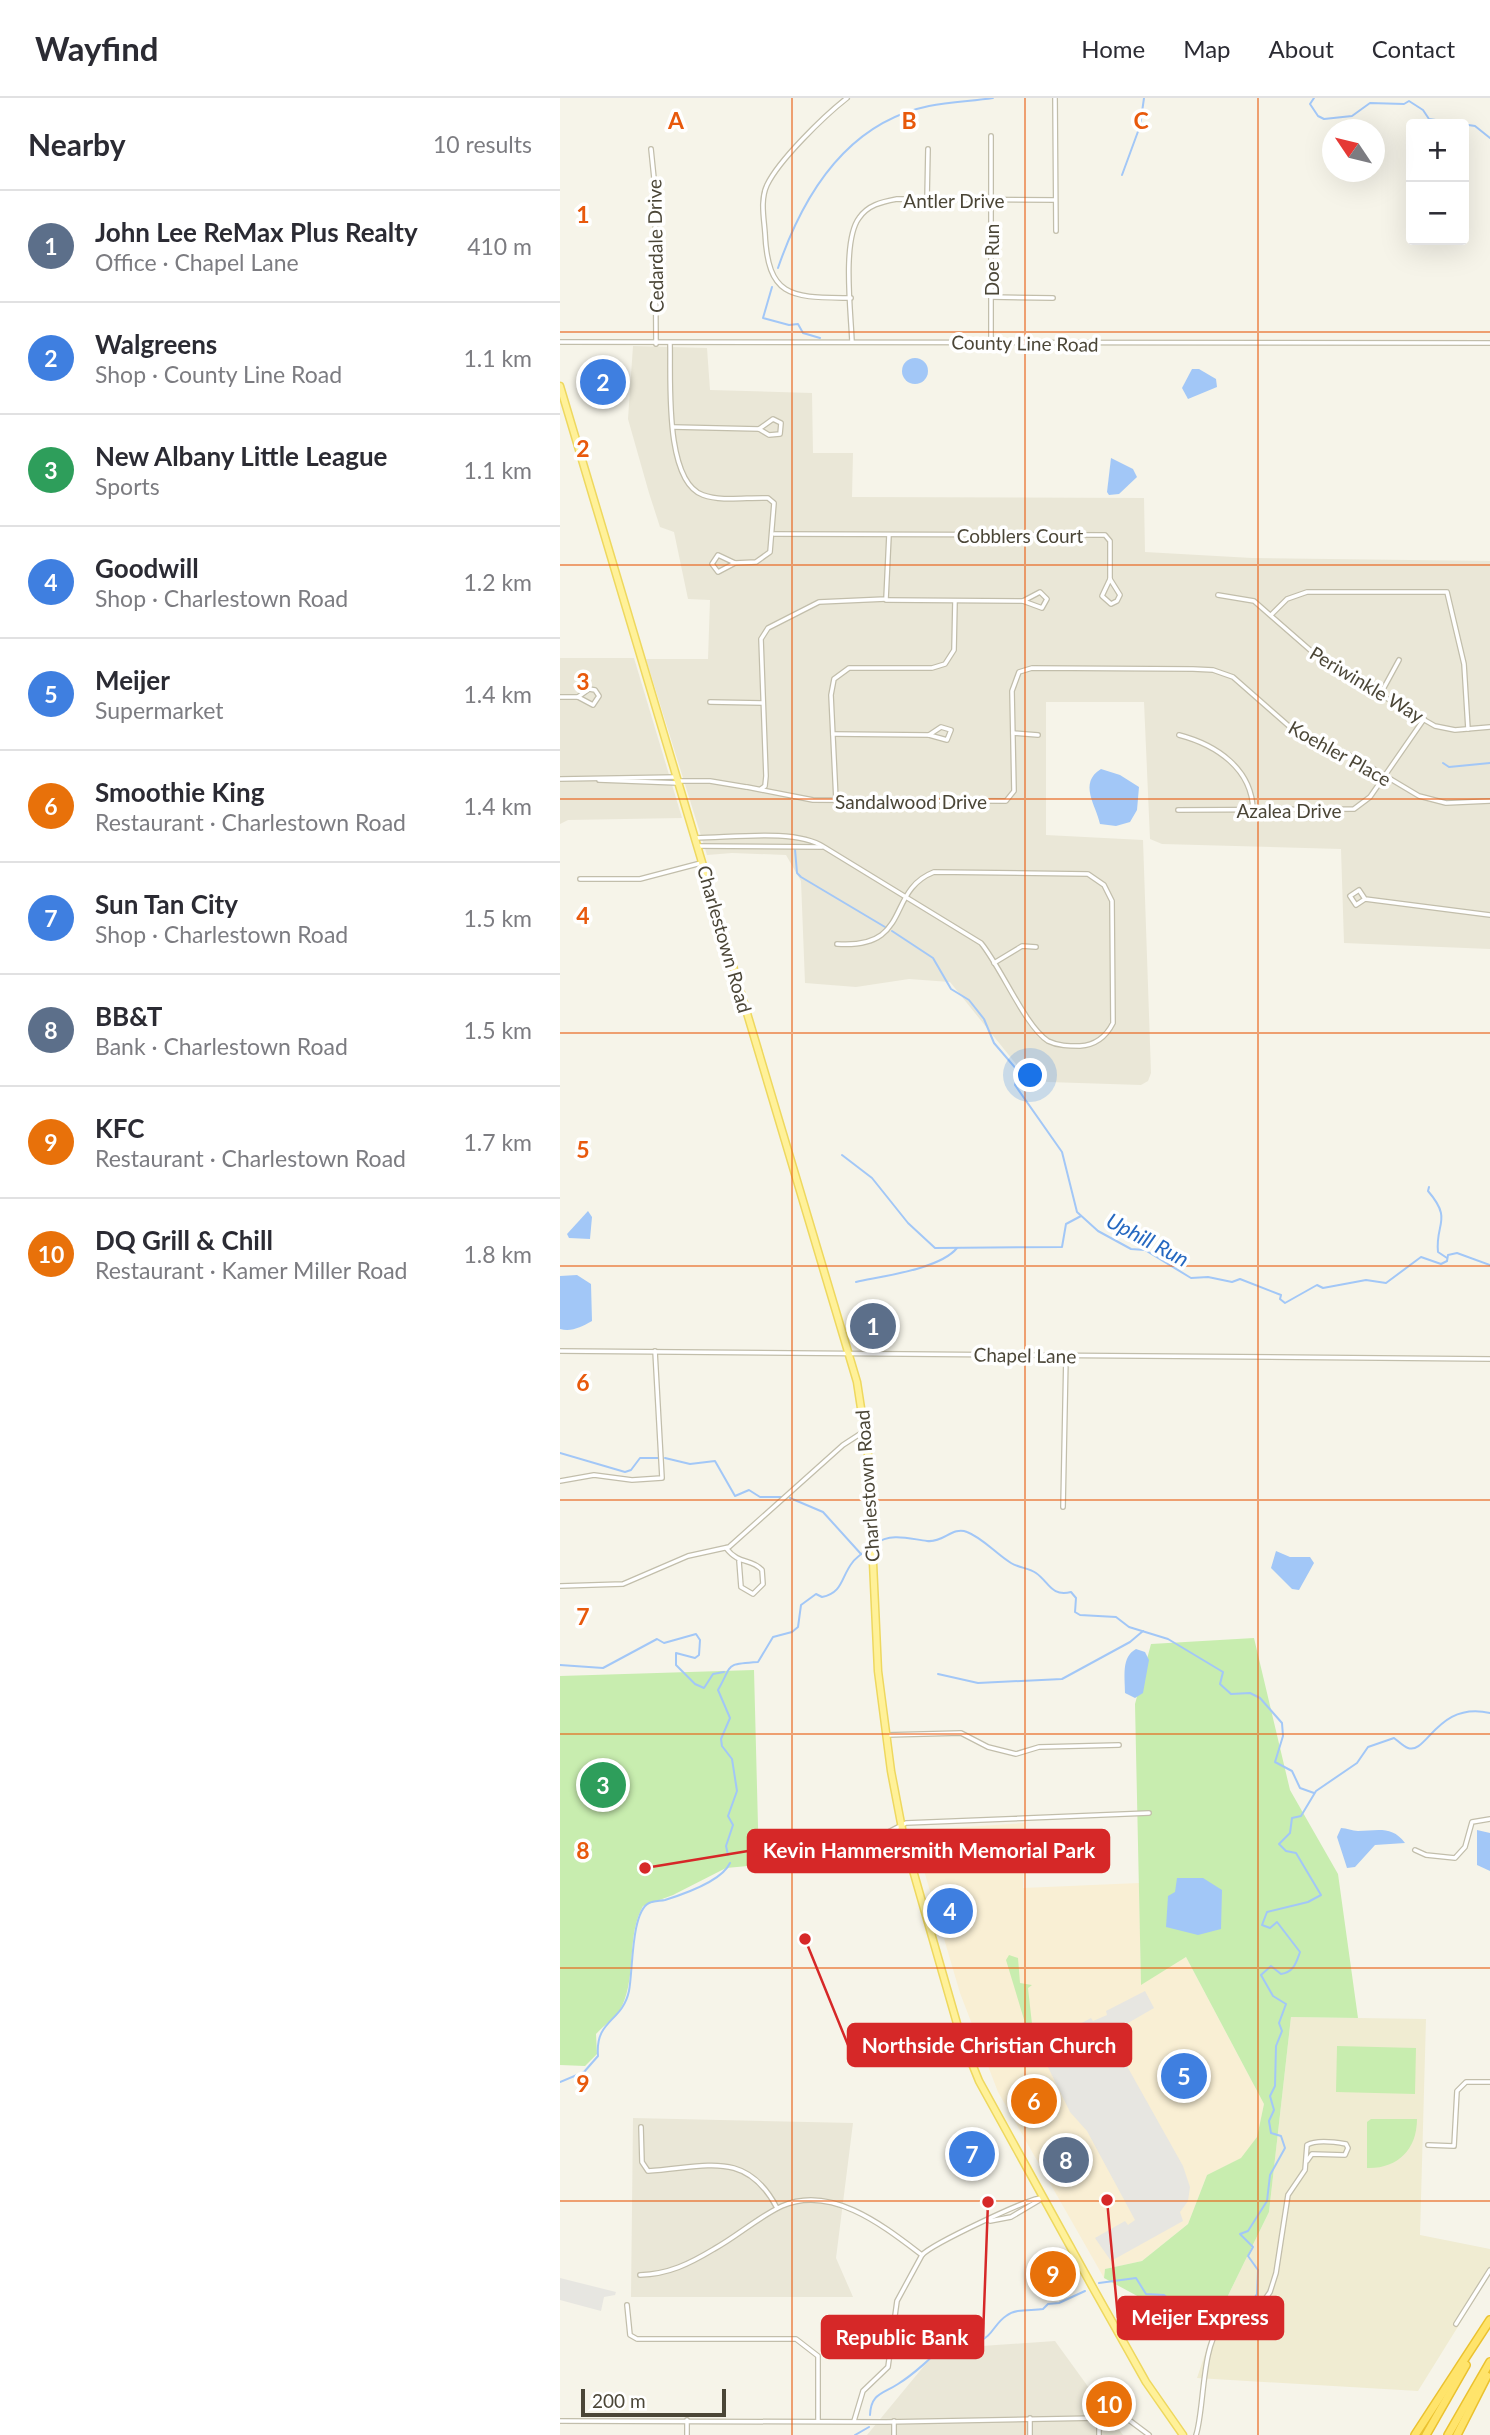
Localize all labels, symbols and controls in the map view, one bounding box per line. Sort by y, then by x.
text: Wayfind [35,28,159,68]
text: Home [1081,34,1145,63]
text: Map [1183,34,1231,63]
text: About [1269,34,1334,63]
text: Contact [1372,34,1455,63]
text: A [667,106,685,134]
text: B [901,106,917,134]
text: C [1133,106,1149,134]
north arrow [1322,119,1385,182]
map controls [1406,119,1469,245]
button: + [1406,119,1469,182]
text: Nearby [28,126,126,162]
text: 10 results [433,130,532,158]
street label: Cedardale Drive [642,179,668,313]
button: − [1406,182,1469,245]
street label: Antler Drive [903,189,1005,212]
text: 1 [576,200,590,228]
text: John Lee ReMax Plus Realty [95,216,418,248]
street label: Doe Run [980,224,1003,296]
text: 1 [44,232,58,260]
text: 410 m [467,232,532,260]
text: Office · Chapel Lane [95,248,299,276]
text: Walgreens [95,328,217,360]
street label: County Line Road [951,330,1099,356]
text: 2 [44,344,58,372]
text: 1.1 km [463,344,532,372]
pin: 2 [580,356,626,408]
text: Shop · County Line Road [95,360,342,388]
text: 2 [576,434,590,462]
text: New Albany Little League [95,440,387,472]
text: 3 [44,456,58,484]
text: 1.1 km [463,456,532,484]
text: Sports [95,472,160,500]
street label: Cobblers Court [957,524,1083,547]
text: Goodwill [95,552,199,584]
text: 4 [44,568,58,596]
text: 1.2 km [463,568,532,596]
text: Shop · Charlestown Road [95,584,348,612]
street label: Periwinkle Way [1306,641,1428,727]
text: Meijer [95,664,170,696]
text: 3 [576,667,590,695]
text: 5 [44,680,58,708]
text: 1.4 km [463,680,532,708]
text: Supermarket [95,696,224,724]
street label: Koehler Place [1285,715,1395,791]
text: Smoothie King [95,776,264,808]
street label: Sandalwood Drive [835,790,987,813]
text: 6 [44,792,58,820]
text: 1.4 km [463,792,532,820]
street label: Azalea Drive [1236,799,1342,822]
text: Restaurant · Charlestown Road [95,808,406,836]
street label: Charlestown Road [693,863,757,1015]
text: Sun Tan City [95,888,238,920]
text: 4 [576,901,590,929]
text: 7 [44,904,58,932]
text: 1.5 km [463,904,532,932]
text: Shop · Charlestown Road [95,920,348,948]
text: BB&T [95,1000,162,1032]
text: 8 [44,1016,58,1044]
text: 1.5 km [463,1016,532,1044]
text: Bank · Charlestown Road [95,1032,348,1060]
your location [1013,1058,1047,1092]
text: KFC [95,1112,145,1144]
text: 9 [44,1128,58,1156]
text: 1.7 km [463,1128,532,1156]
text: 5 [576,1135,590,1163]
text: Restaurant · Charlestown Road [95,1144,406,1172]
water label: Uphill Run [1103,1207,1193,1271]
text: DQ Grill & Chill [95,1224,273,1256]
text: 10 [38,1240,64,1268]
text: 1.8 km [463,1240,532,1268]
text: Restaurant · Kamer Miller Road [95,1256,408,1284]
pin: 1 [850,1300,896,1352]
street label: Chapel Lane [974,1343,1076,1367]
text: 6 [576,1368,590,1396]
street label: Charlestown Road [850,1409,884,1563]
text: 7 [576,1602,590,1630]
pin: 3 [580,1759,626,1811]
callout: Kevin Hammersmith Memorial Park [748,1830,1109,1872]
text: 8 [576,1836,590,1864]
text: Kevin Hammersmith Memorial Park [763,1837,1096,1862]
pin: 4 [927,1885,973,1937]
callout: Northside Christian Church [848,2024,1131,2066]
text: Northside Christian Church [862,2032,1116,2057]
pin: 5 [1161,2050,1207,2102]
text: 9 [576,2069,590,2097]
pin: 6 [1011,2075,1057,2127]
pin: 7 [949,2128,995,2180]
pin: 8 [1043,2134,1089,2186]
pin: 9 [1030,2248,1076,2300]
callout: Meijer Express [1118,2297,1283,2339]
text: Meijer Express [1131,2304,1269,2329]
callout: Republic Bank [822,2316,983,2358]
text: Republic Bank [836,2324,969,2349]
pin: 10 [1086,2378,1132,2430]
scale bar [581,2386,726,2418]
text: 200 m [592,2389,646,2412]

